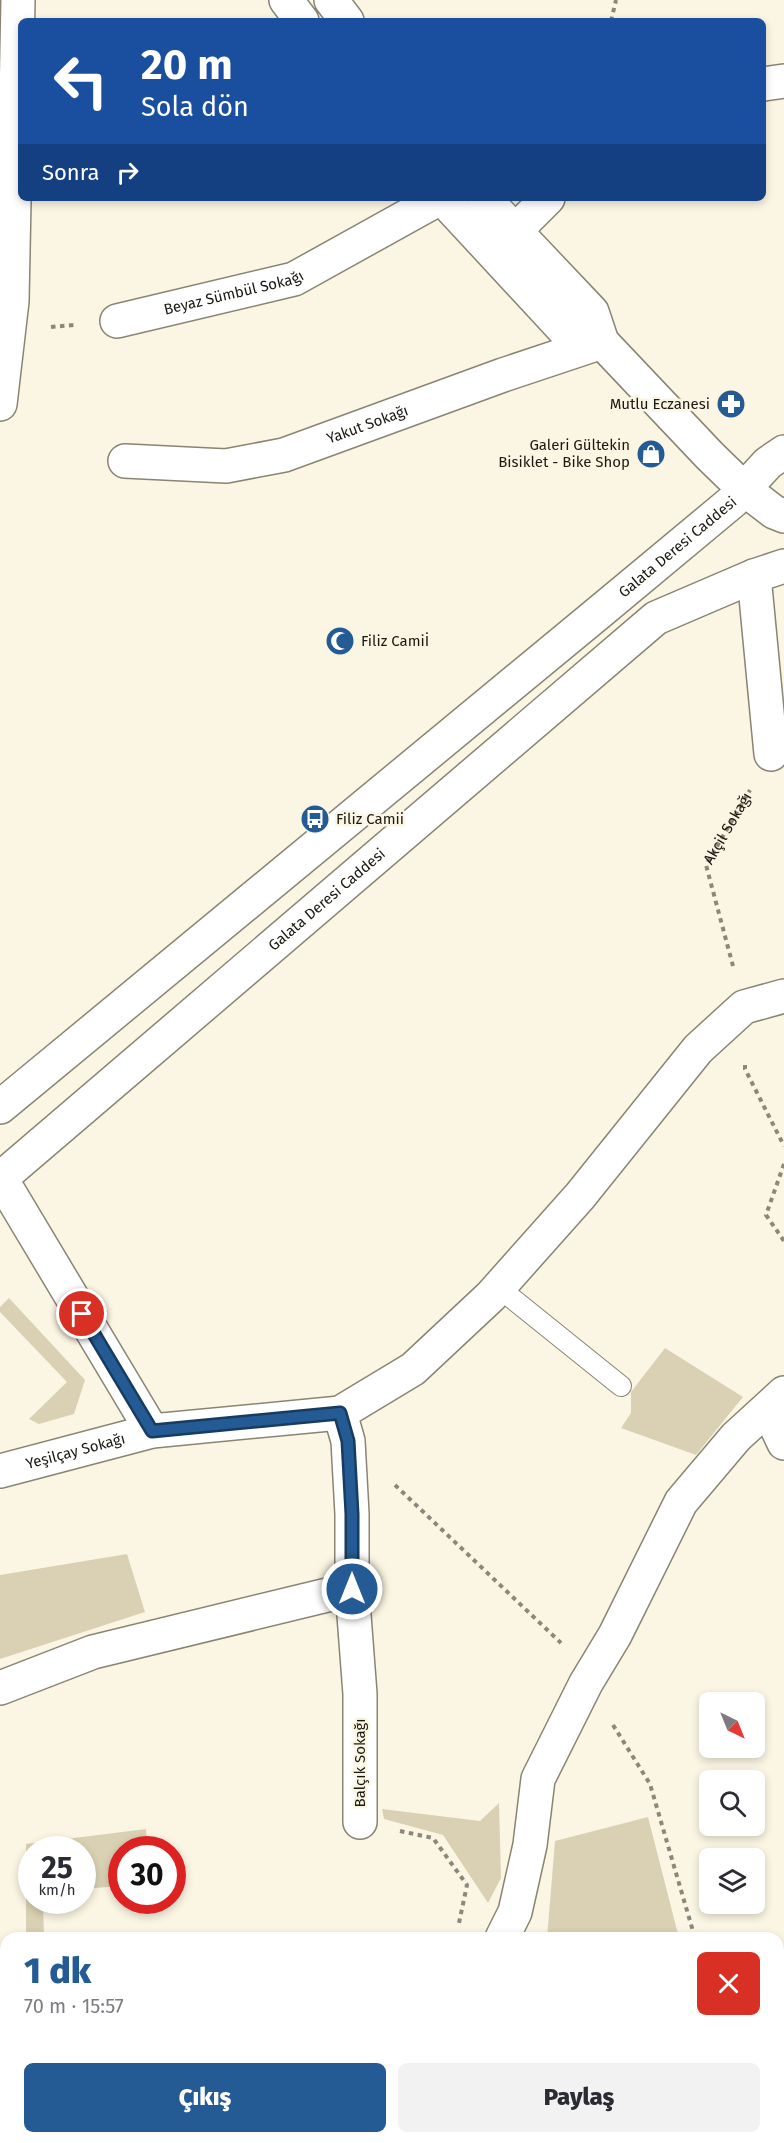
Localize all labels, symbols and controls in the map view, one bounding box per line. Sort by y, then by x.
text: 20 m [141,40,233,90]
icon: left [42,42,120,120]
text: Sola dön [141,91,249,123]
icon: right [111,156,144,189]
text: Sonra [42,159,99,186]
street label: Beyaz Sümbül Sokağı [162,266,307,319]
pharmacy icon: Mutlu Eczanesi [715,388,747,420]
place label: Mutlu Eczanesi [610,395,710,413]
street label: Yakut Sokağı [324,401,411,448]
place label: Galeri Gültekin Bisiklet - Bike Shop [498,436,630,471]
shop icon: Galeri Gültekin Bisiklet - Bike Shop [635,438,667,470]
street label: Galata Deresi Caddesi [615,493,740,601]
mosque icon: Filiz Camiİ [324,625,356,657]
place label: Filiz Camiİ [361,632,429,650]
street label: Akçil Sokağı [699,789,756,868]
bus stop icon: Filiz Camii [299,803,331,835]
place label: Filiz Camii [336,810,404,828]
street label: Galata Deresi Caddesi [265,845,389,954]
pin [56,1288,107,1339]
icon: arrive [65,1297,98,1330]
street label: Yeşilçay Sokağı [24,1429,127,1473]
position arrow [320,1557,384,1621]
north arrow [699,1692,765,1758]
map controls [699,1692,765,1914]
street label: Balçık Sokağı [351,1719,369,1807]
button: search [699,1770,765,1836]
speed limit sign: 30 [108,1836,186,1914]
button: layers [699,1848,765,1914]
text: 25 [41,1850,73,1886]
text: km/h [38,1881,76,1899]
text: 1 dk [24,1949,91,1993]
button: close [697,1952,760,2015]
text: 70 m · 15:57 [24,1994,124,2018]
button: Çıkış [24,2063,386,2132]
button: Paylaş [398,2063,760,2132]

